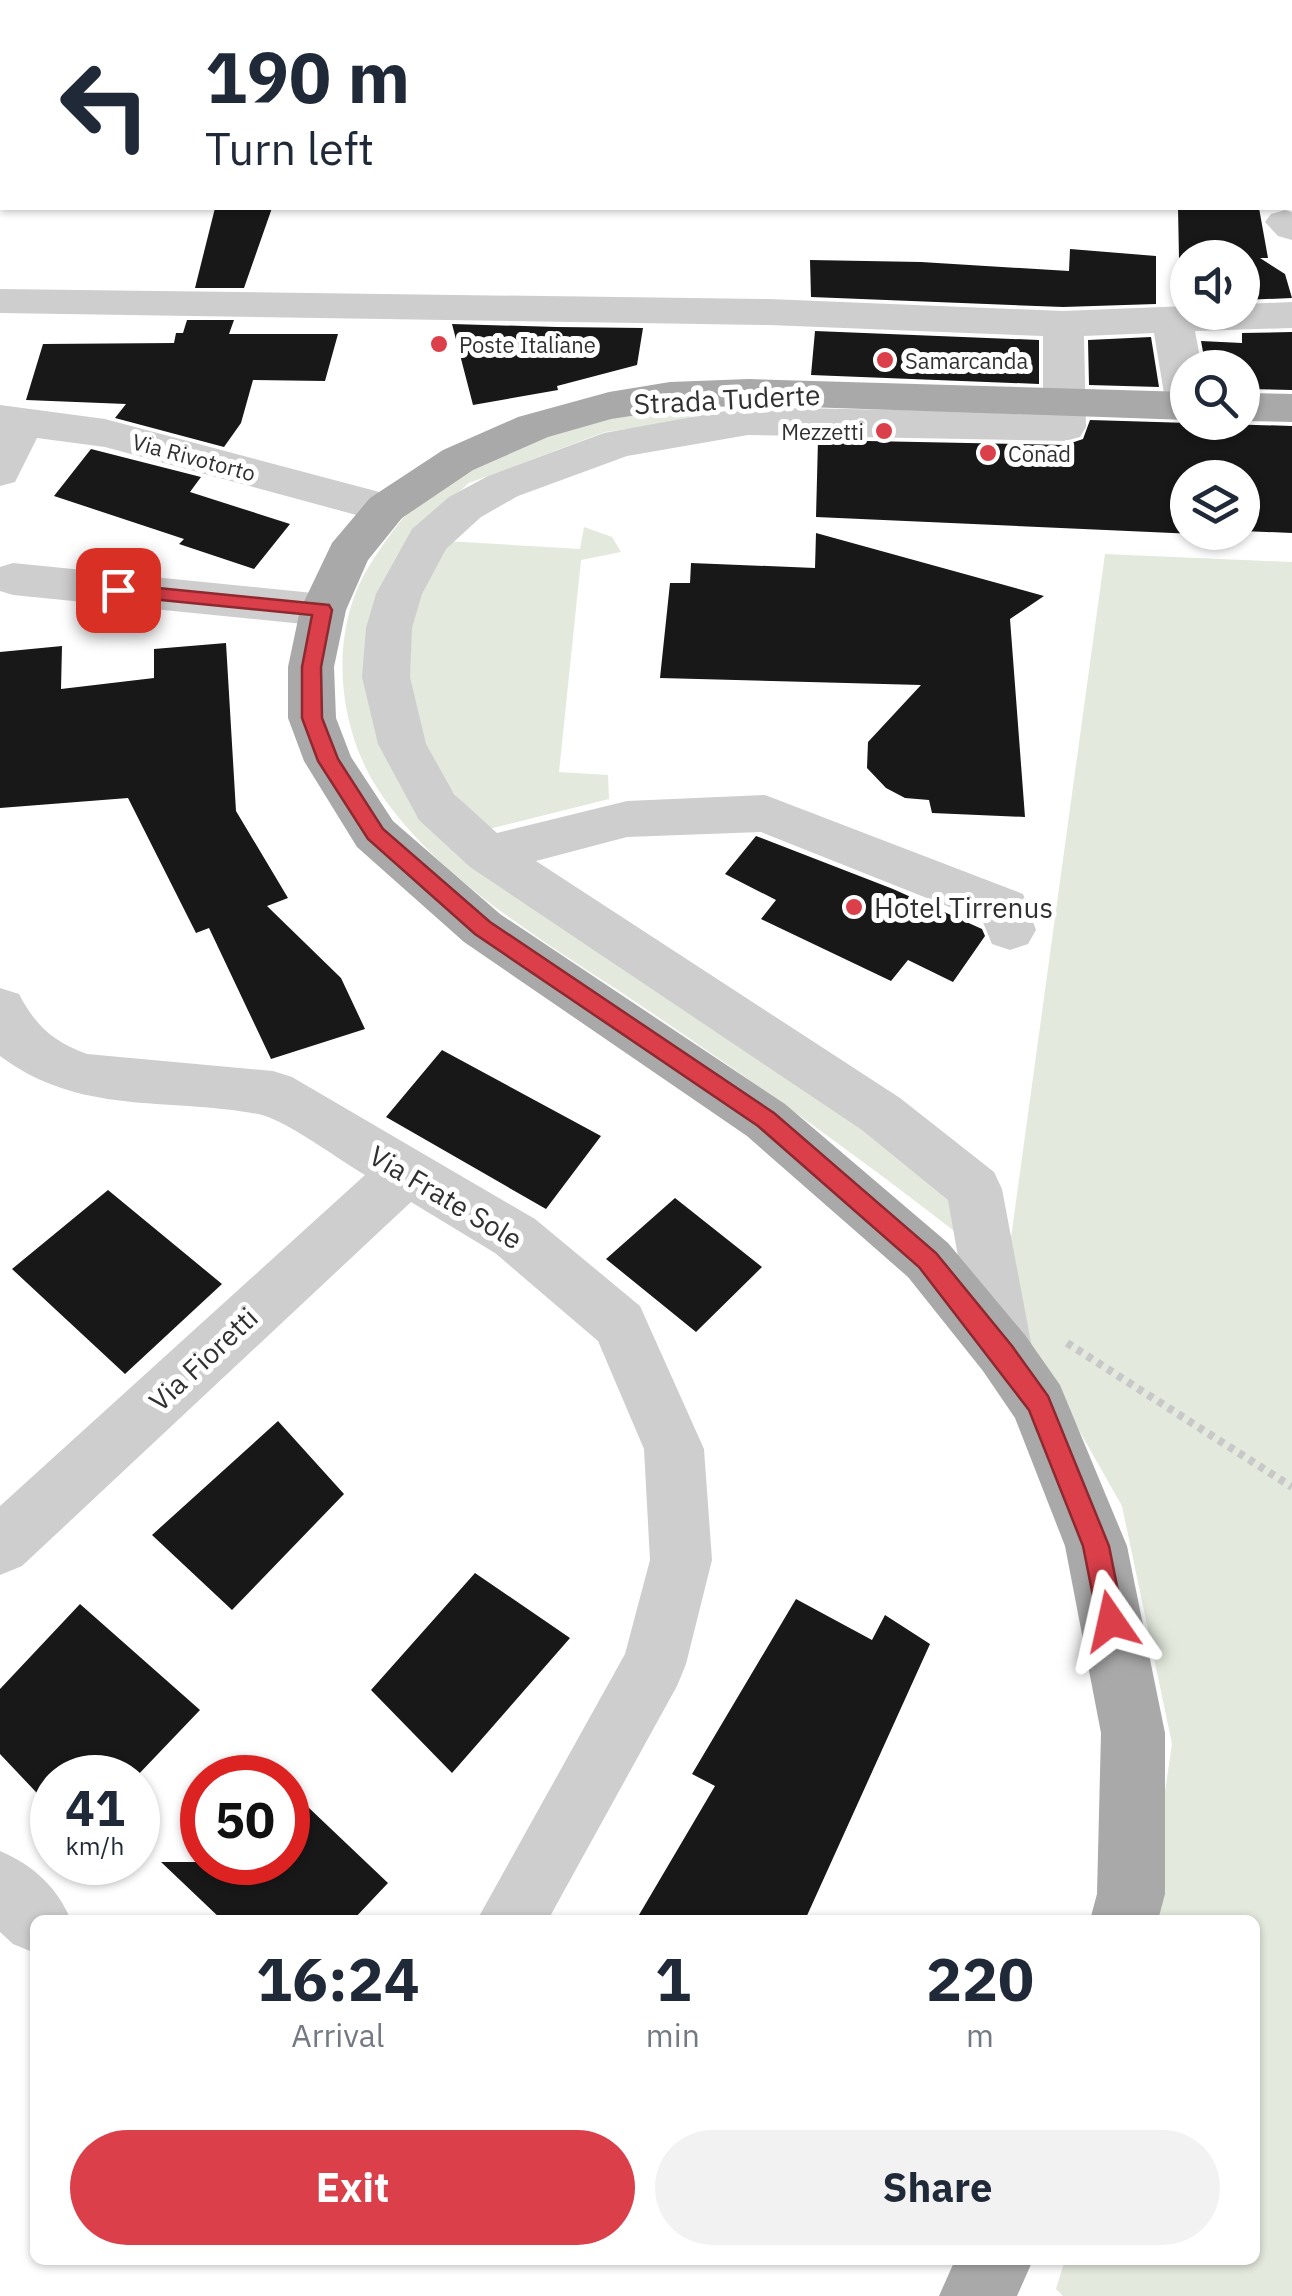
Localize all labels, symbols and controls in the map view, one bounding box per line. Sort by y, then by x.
text: 190 m [205,31,410,122]
icon: left [40,40,170,170]
text: Turn left [205,119,374,177]
map controls [1170,240,1260,550]
button: sound [1170,240,1260,330]
place label: Poste Italiane [459,330,596,359]
marker: Poste Italiane [428,333,450,355]
place label: Samarcanda [905,346,1029,375]
marker: Samarcanda [874,349,896,371]
button: search [1170,350,1260,440]
street label: Strada Tuderte [633,376,821,422]
place label: Mezzetti [781,417,864,446]
marker: Mezzetti [873,420,895,442]
street label: Via Rivotorto [129,427,259,487]
place label: Conad [1008,439,1071,468]
marker: Conad [977,442,999,464]
button: layers [1170,460,1260,550]
pin [76,548,161,633]
icon: arrive [91,563,146,618]
place label: Hotel Tirrenus [874,889,1053,926]
marker: Hotel Tirrenus [843,896,865,918]
street label: Via Frate Sole [363,1137,529,1257]
street label: Via Fioretti [141,1299,265,1419]
position arrow [1059,1569,1163,1673]
speed limit sign: 50 [180,1755,310,1885]
text: 41 [65,1775,125,1840]
text: km/h [66,1829,124,1862]
text: 16:24 [256,1939,420,2018]
text: 1 [655,1939,691,2018]
text: 220 [926,1939,1034,2018]
text: Arrival [291,2014,385,2056]
text: min [646,2014,700,2056]
text: m [966,2014,994,2056]
button: Exit [70,2130,635,2245]
button: Share [655,2130,1220,2245]

